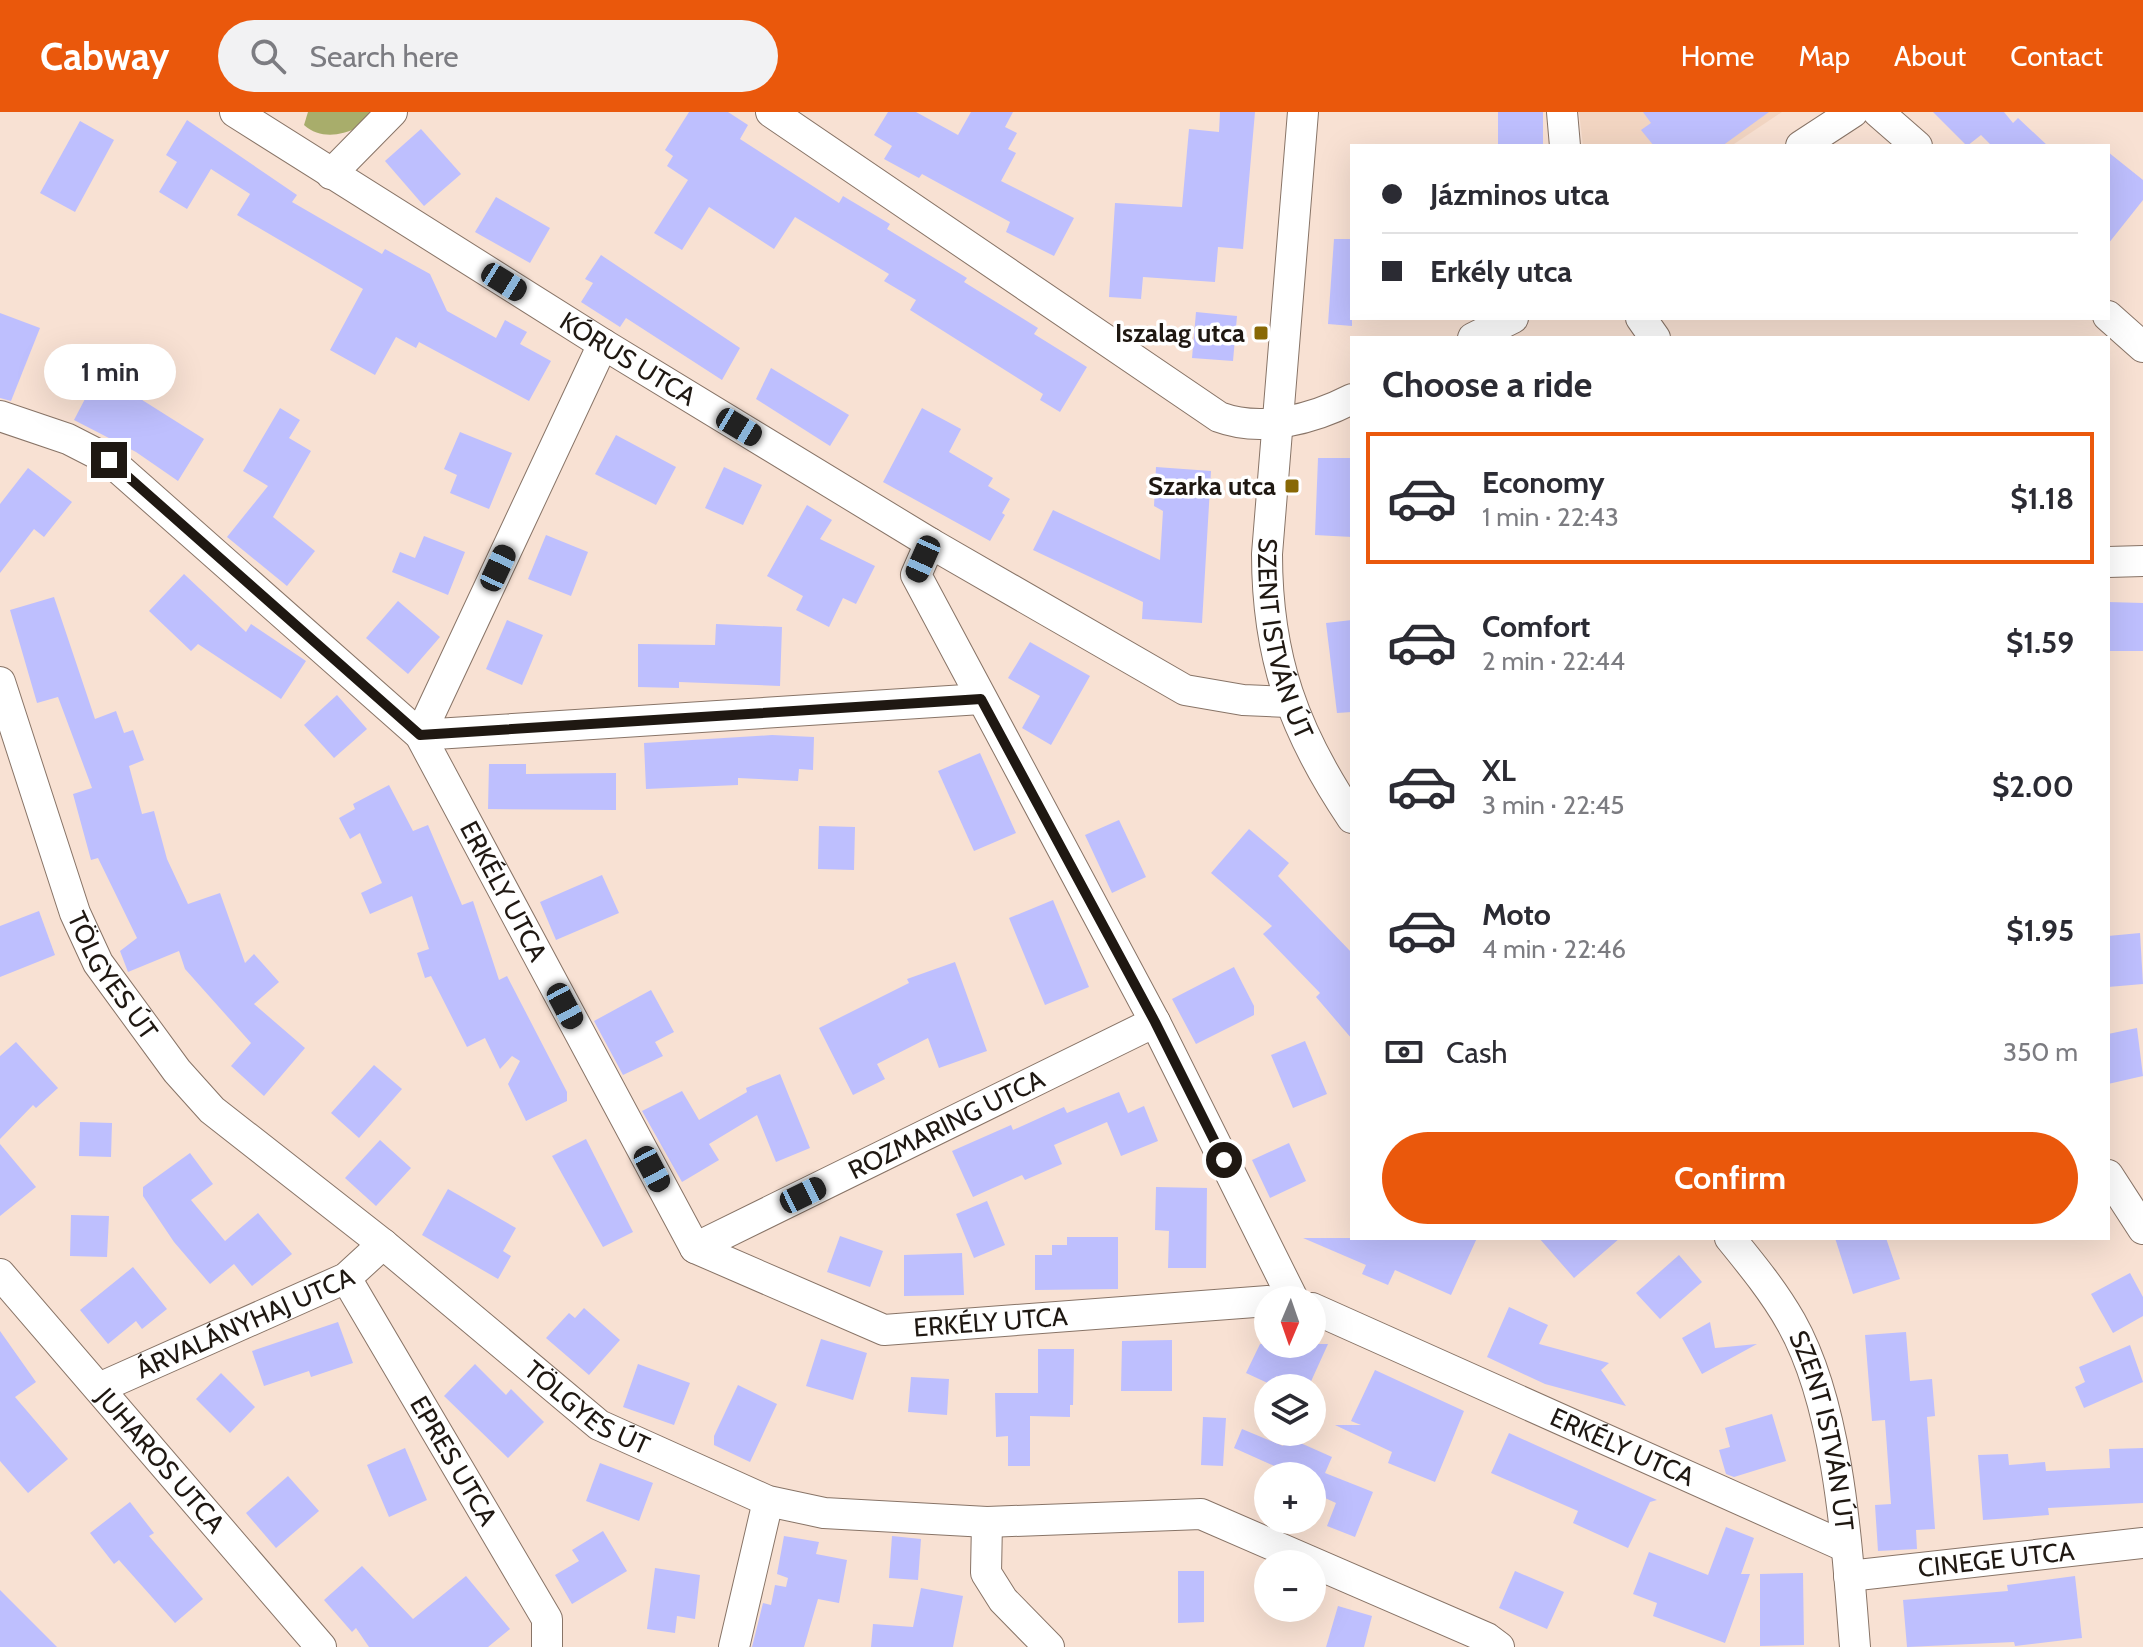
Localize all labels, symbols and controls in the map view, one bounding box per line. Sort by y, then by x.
search box [218,20,778,92]
text: Cabway [40,33,170,80]
icon: search [246,34,290,78]
text: Search here [310,38,459,75]
text: Home [1681,39,1754,73]
text: Map [1798,39,1850,73]
text: About [1894,39,1966,73]
text: Contact [2010,39,2103,73]
text: Jázminos utca [1430,176,1609,213]
text: Erkély utca [1430,253,1572,290]
car [477,259,531,305]
street label: KÓRUS UTCA [554,305,702,413]
place label: Iszalag utca [1115,317,1245,349]
marker: Iszalag utca [1252,324,1270,342]
callout: 1 min [43,344,175,400]
text: 1 min [81,356,139,388]
text: Choose a ride [1382,362,1592,406]
car [712,404,766,450]
route end [91,442,127,478]
icon: car [1386,462,1458,534]
text: Economy [1482,464,1605,501]
place label: Szarka utca [1148,470,1276,502]
marker: Szarka utca [1283,477,1301,495]
text: $1.18 [2010,480,2074,517]
text: 1 min · 22:43 [1482,501,1619,533]
car [902,532,944,586]
street label: SZENT ISTVÁN ÚT [1251,537,1320,744]
car [477,541,519,595]
icon: car [1386,606,1458,678]
text: Comfort [1482,608,1590,645]
text: $1.59 [2006,624,2074,661]
text: 2 min · 22:44 [1482,645,1625,677]
icon: car [1386,750,1458,822]
text: XL [1482,752,1516,789]
text: $2.00 [1992,768,2074,805]
text: 3 min · 22:45 [1482,789,1624,821]
street label: ERKÉLY UTCA [453,815,554,967]
icon: car [1386,894,1458,966]
text: Moto [1482,896,1551,933]
street label: TÖLGYES ÚT [61,906,165,1046]
text: $1.95 [2006,912,2074,949]
text: 4 min · 22:46 [1482,933,1626,965]
car [543,979,587,1033]
icon: cash [1382,1030,1426,1074]
text: Cash [1446,1034,1508,1071]
text: 350 m [2003,1036,2078,1068]
street label: ROZMARING UTCA [843,1063,1050,1186]
button: Confirm [1382,1132,2078,1224]
car [630,1142,674,1196]
route start [1206,1142,1242,1178]
car [776,1174,830,1216]
street label: ÁRVALÁNYHAJ UTCA [131,1260,359,1385]
north arrow [1254,1286,1326,1358]
map controls [1254,1286,1326,1622]
street label: ERKÉLY UTCA [912,1300,1069,1344]
street label: SZENT ISTVÁN ÚT [1782,1325,1861,1532]
street label: TÖLGYES ÚT [518,1354,655,1462]
button: layers [1254,1374,1326,1446]
street label: JUHAROS UTCA [89,1381,232,1539]
street label: EPRES UTCA [403,1390,504,1531]
street label: ERKÉLY UTCA [1545,1401,1699,1493]
button: + [1254,1462,1326,1534]
street label: CINEGE UTCA [1916,1535,2076,1584]
button: − [1254,1550,1326,1622]

